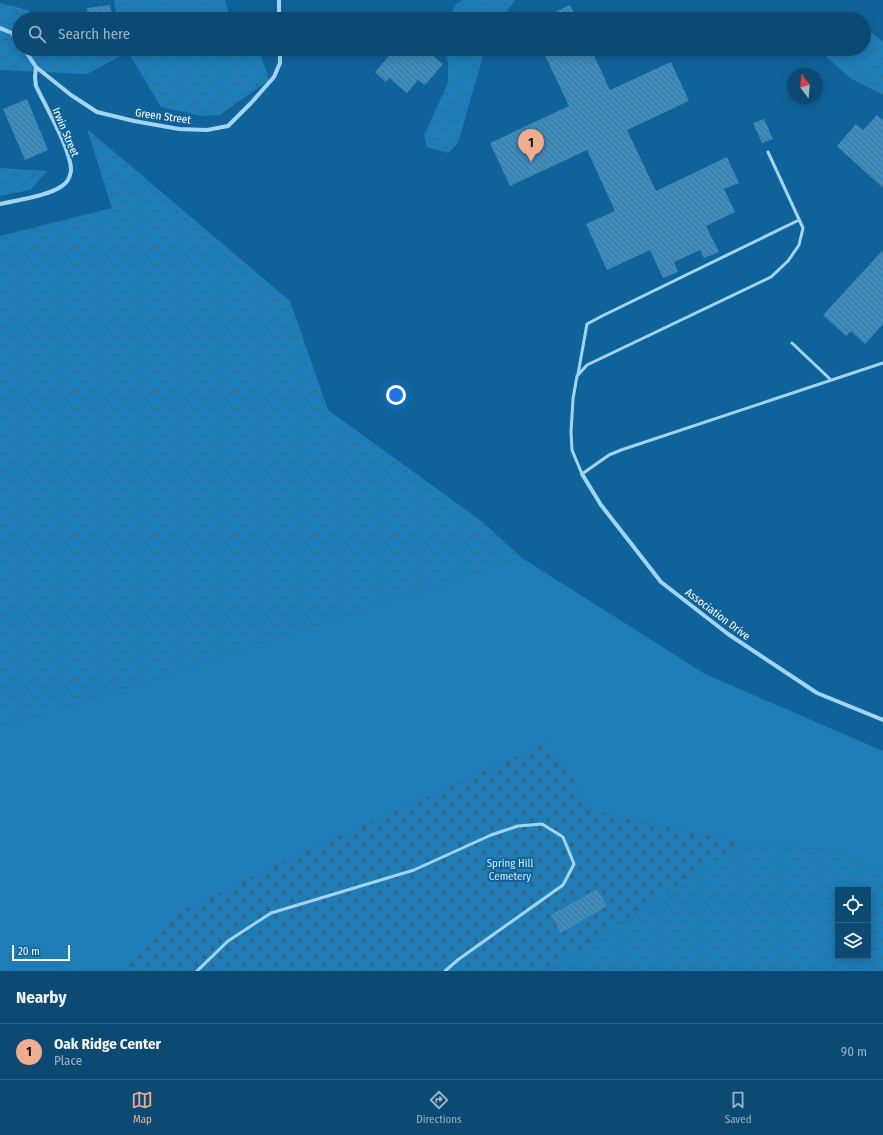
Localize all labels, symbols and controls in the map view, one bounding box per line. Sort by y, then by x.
search box [12,12,871,56]
icon: search [26,23,48,45]
text: Search here [58,25,130,43]
north arrow [787,68,823,104]
street label: Irwin Street [49,106,82,159]
street label: Green Street [134,106,192,127]
pin: 1 [518,129,544,162]
your location [386,385,406,405]
street label: Association Drive [683,586,753,643]
park label: Spring Hill Cemetery [487,857,533,883]
map controls [835,887,871,959]
button: locate [835,887,871,923]
button: layers [835,923,871,959]
scale bar [12,943,70,962]
text: 20 m [18,945,40,958]
text: Nearby [16,987,67,1008]
text: Oak Ridge Center [54,1035,161,1053]
text: 1 [26,1044,32,1059]
text: 90 m [841,1044,867,1059]
text: Place [54,1053,82,1068]
tab: Map [131,1089,153,1126]
tab: Directions [416,1089,462,1126]
tab: Saved [725,1089,752,1126]

